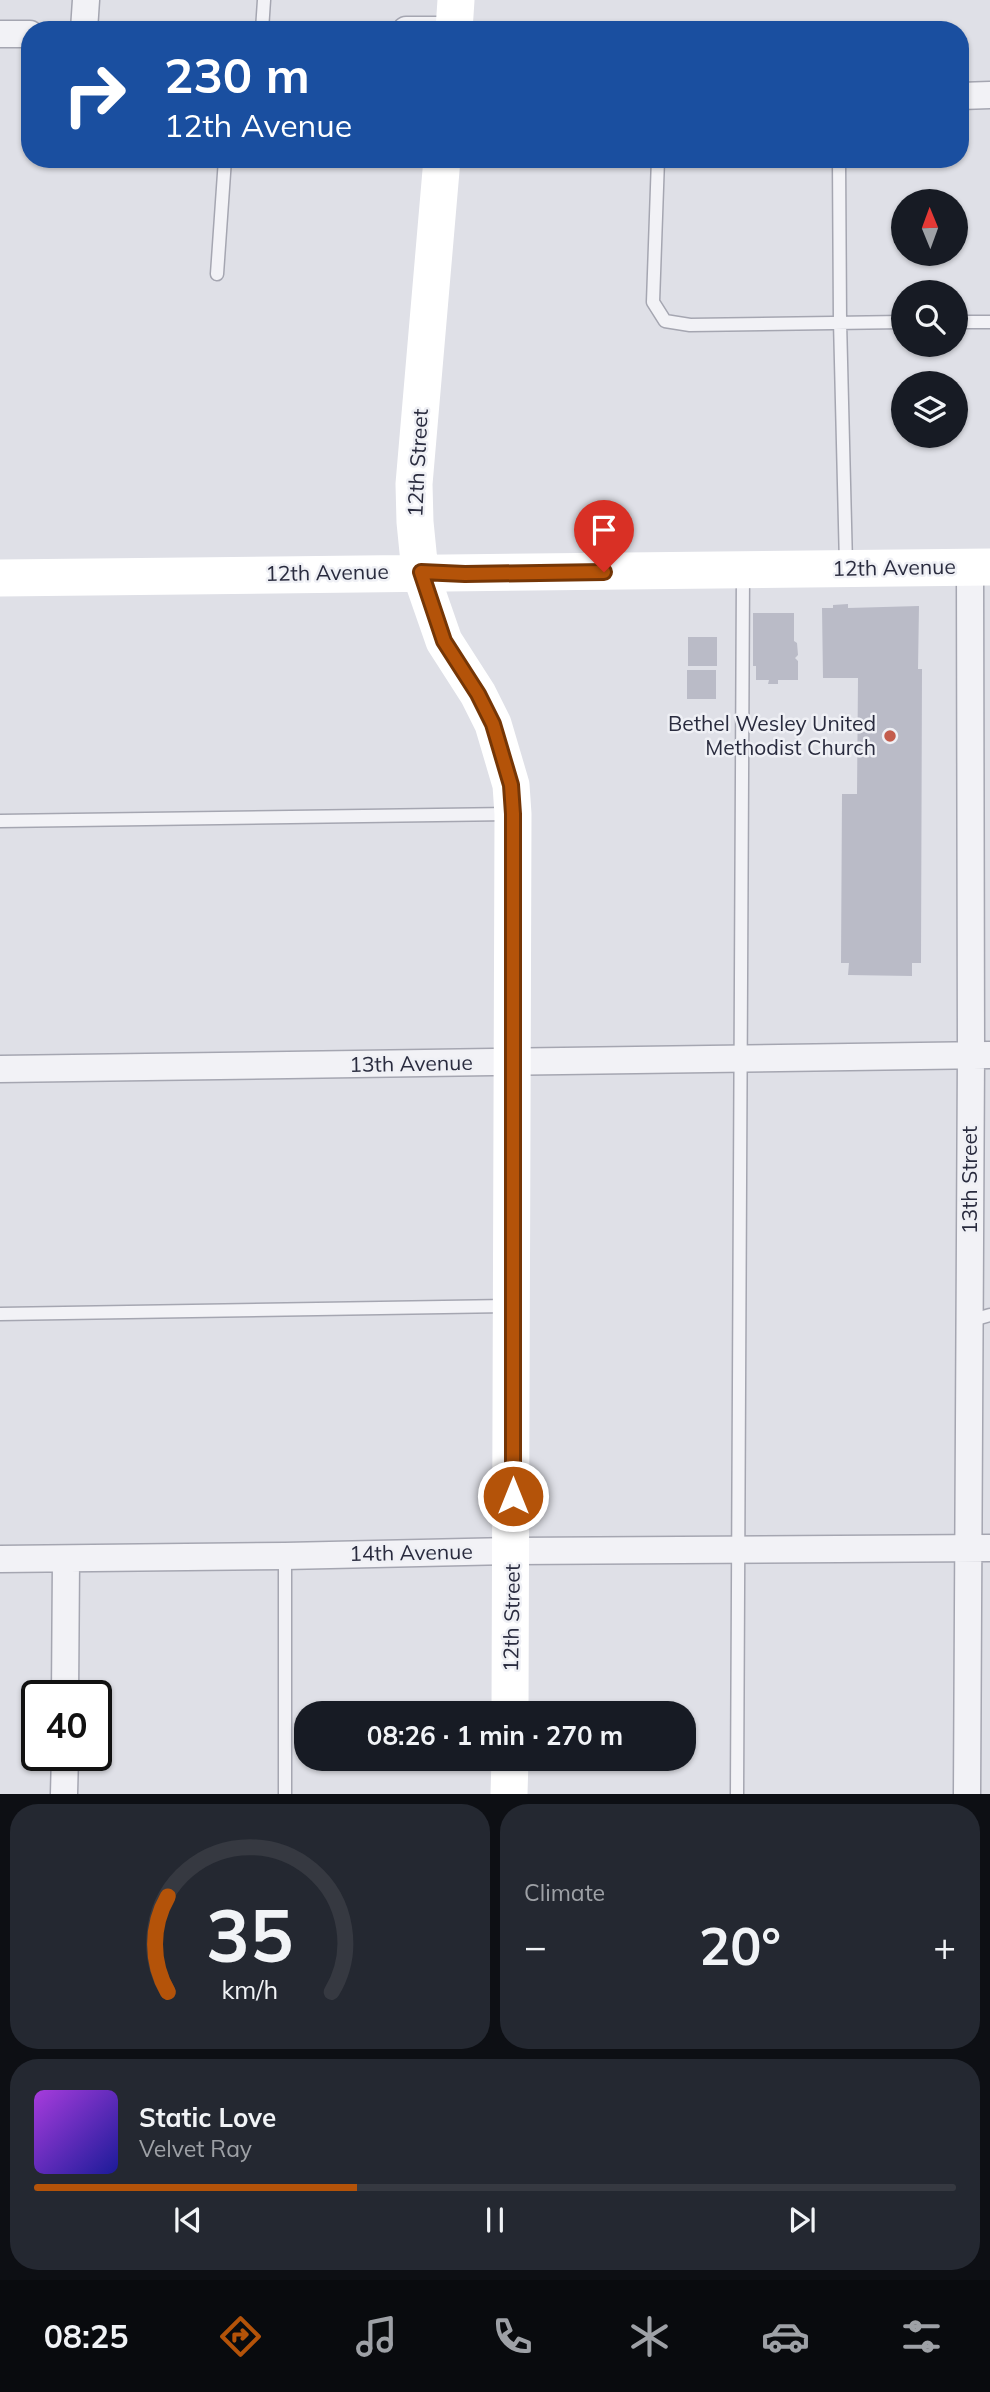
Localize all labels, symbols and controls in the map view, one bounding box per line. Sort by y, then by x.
text: 230 m [164,44,310,105]
icon: right [49,49,140,140]
text: 12th Avenue [164,105,352,145]
north arrow [891,189,968,266]
map controls [891,189,968,448]
button: search [891,280,968,357]
button: layers [891,371,968,448]
street label: 12th Street [401,408,433,518]
pin [574,500,634,572]
icon: arrive [585,511,623,549]
street label: 12th Avenue [832,553,956,581]
street label: 12th Avenue [265,558,389,586]
place label: Bethel Wesley United Methodist Church [668,710,876,760]
marker: Bethel Wesley United Methodist Church [882,728,898,744]
street label: 13th Avenue [349,1049,473,1077]
street label: 13th Street [956,1126,982,1234]
position arrow [476,1459,550,1533]
street label: 14th Avenue [349,1538,473,1566]
street label: 12th Street [497,1564,525,1672]
speed limit sign: 40 [21,1680,112,1771]
text: 08:26 · 1 min · 270 m [367,1719,623,1752]
text: Climate [524,1878,605,1907]
text: 35 [206,1890,294,1981]
text: 20° [699,1913,781,1978]
text: − [524,1922,547,1970]
text: + [933,1922,956,1970]
text: km/h [222,1974,278,2005]
text: Static Love [139,2101,276,2134]
text: Velvet Ray [139,2134,252,2163]
icon: previous [169,2201,207,2239]
icon: pause [476,2201,514,2239]
icon: next [783,2201,821,2239]
icon: directions [216,2312,265,2361]
icon: music [352,2312,401,2361]
icon: phone [488,2312,537,2361]
icon: climate [625,2312,674,2361]
icon: car [761,2312,810,2361]
icon: filters [897,2312,946,2361]
text: 08:25 [44,2316,128,2356]

